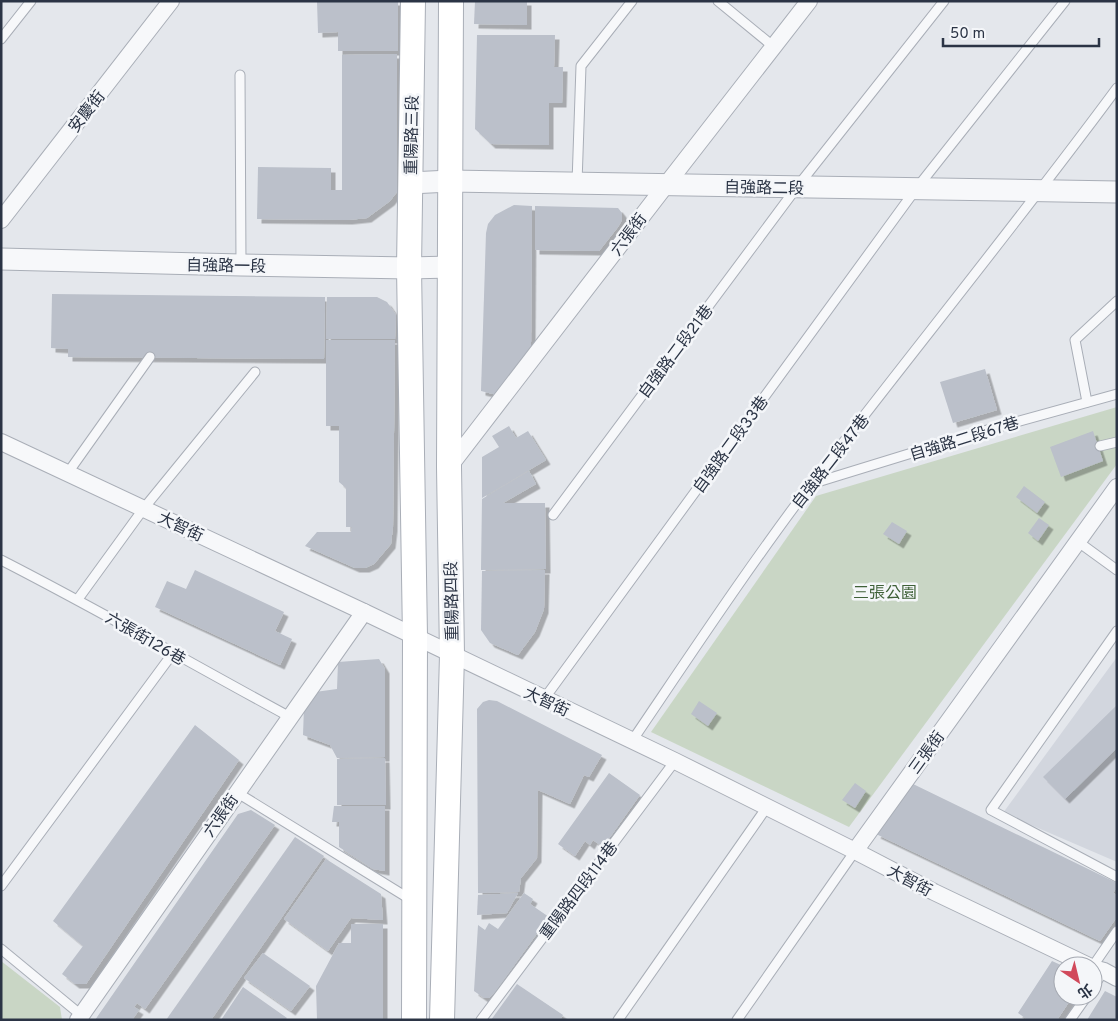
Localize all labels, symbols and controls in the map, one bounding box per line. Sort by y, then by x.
scale bar [943,15,1099,47]
text: 50 m [950,25,985,44]
street label: 安慶街 [64,87,110,137]
street label: 重陽路三段 [402,95,424,175]
street label: 自強路二段 [724,178,804,200]
street label: 六張街 [607,210,652,260]
street label: 自強路一段 [186,256,266,278]
street label: 自強路二段21巷 [635,302,718,403]
street label: 自強路二段33巷 [690,393,774,498]
street label: 自強路二段47巷 [789,411,875,513]
street label: 自強路二段67巷 [907,414,1022,466]
street label: 大智街 [154,509,206,547]
street label: 重陽路四段 [442,561,464,641]
park label: 三張公園 [853,584,917,604]
street label: 六張街126巷 [101,609,189,671]
street label: 大智街 [520,684,572,722]
street label: 三張街 [905,728,950,778]
street label: 六張街 [200,791,244,842]
street label: 重陽路四段114巷 [536,838,623,944]
street label: 大智街 [883,862,935,902]
north arrow [1053,956,1103,1006]
text: 北 [1074,979,1095,1001]

